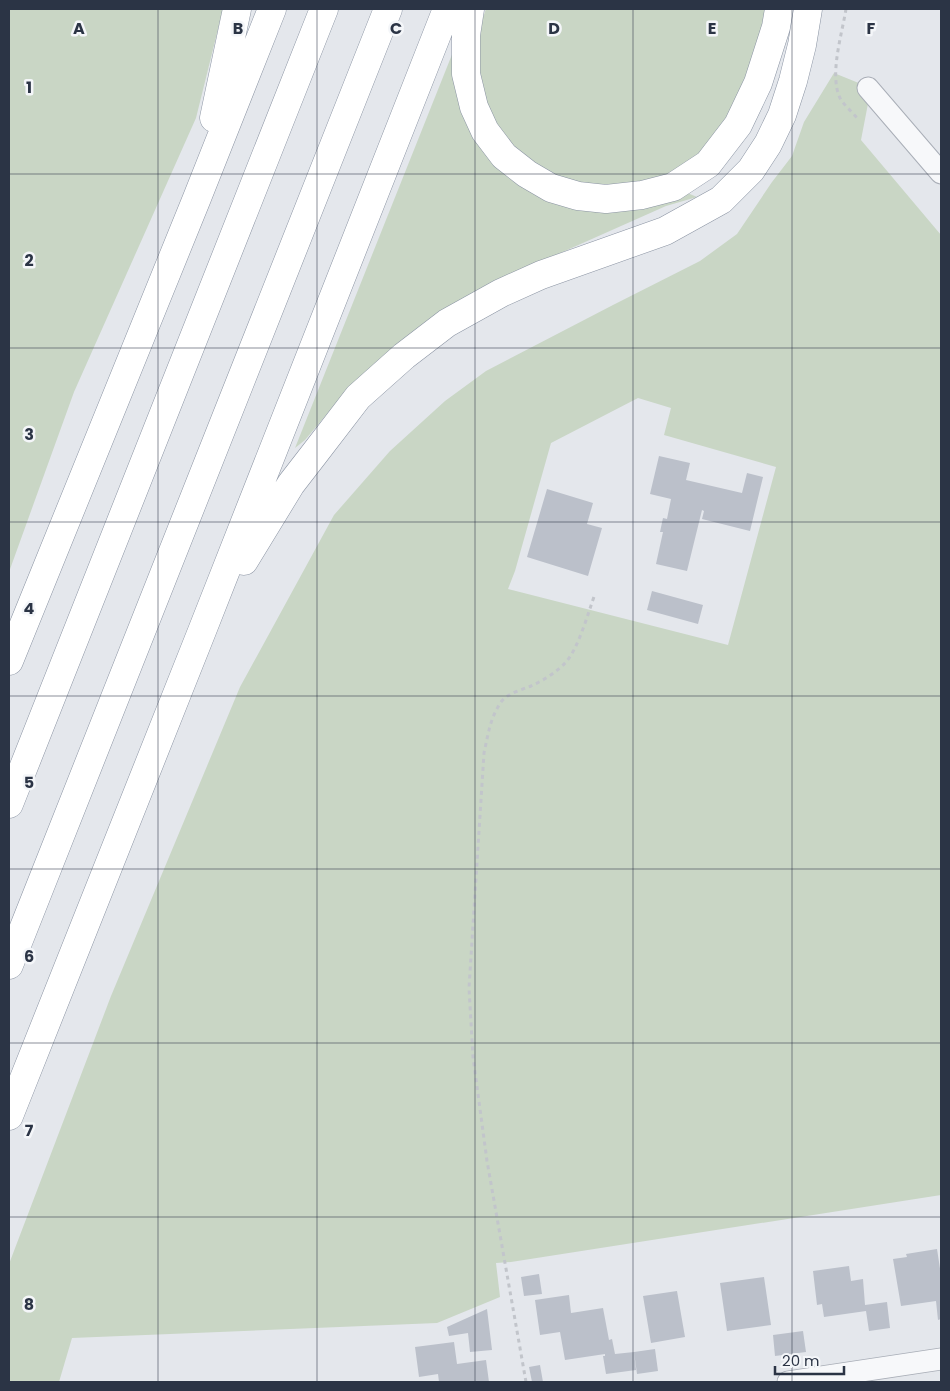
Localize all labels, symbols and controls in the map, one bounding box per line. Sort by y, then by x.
text: A [73,17,85,40]
text: B [233,17,243,40]
text: C [390,17,402,40]
text: D [548,17,560,40]
text: E [708,17,716,40]
text: F [867,17,876,40]
text: 1 [26,76,32,99]
text: 2 [24,249,34,272]
text: 3 [24,423,34,446]
text: 4 [24,597,35,620]
text: 5 [24,771,34,794]
text: 6 [24,945,34,968]
text: 7 [25,1119,34,1142]
text: 8 [24,1293,34,1316]
scale bar [775,1344,844,1376]
text: 20 m [782,1350,820,1371]

